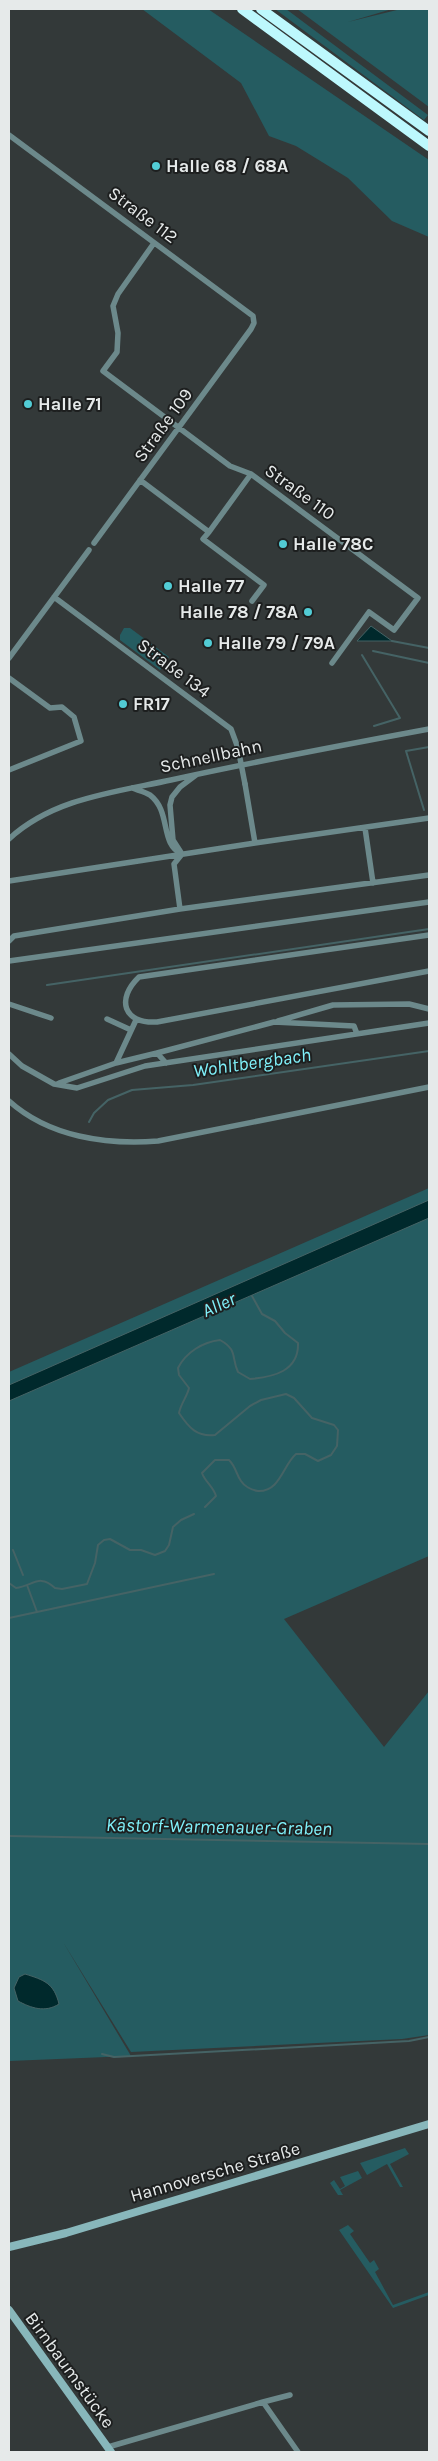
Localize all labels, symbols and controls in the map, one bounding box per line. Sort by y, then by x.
place label: Halle 68 / 68A [166,155,288,177]
marker: Halle 68 / 68A [150,160,162,172]
street label: Straße 112 [104,182,182,248]
street label: Straße 109 [129,384,197,466]
place label: Halle 71 [38,393,102,415]
marker: Halle 71 [22,398,34,410]
street label: Straße 110 [261,459,339,525]
place label: Halle 78C [293,533,373,555]
marker: Halle 78C [277,538,289,550]
place label: Halle 77 [178,575,244,597]
marker: Halle 77 [162,580,174,592]
place label: Halle 78 / 78A [180,601,298,623]
marker: Halle 78 / 78A [302,606,314,618]
place label: Halle 79 / 79A [218,632,335,654]
street label: Straße 134 [133,634,215,702]
marker: Halle 79 / 79A [202,637,214,649]
place label: FR17 [133,693,170,715]
marker: FR17 [117,698,129,710]
street label: Schnellbahn [158,734,264,778]
water label: Wohltbergbach [192,1044,312,1082]
water label: Aller [199,1287,241,1322]
water label: Kästorf-Warmenauer-Graben [106,1814,332,1840]
street label: Hannoversche Straße [127,2137,303,2207]
street label: Birnbaumstücke [21,2308,119,2432]

